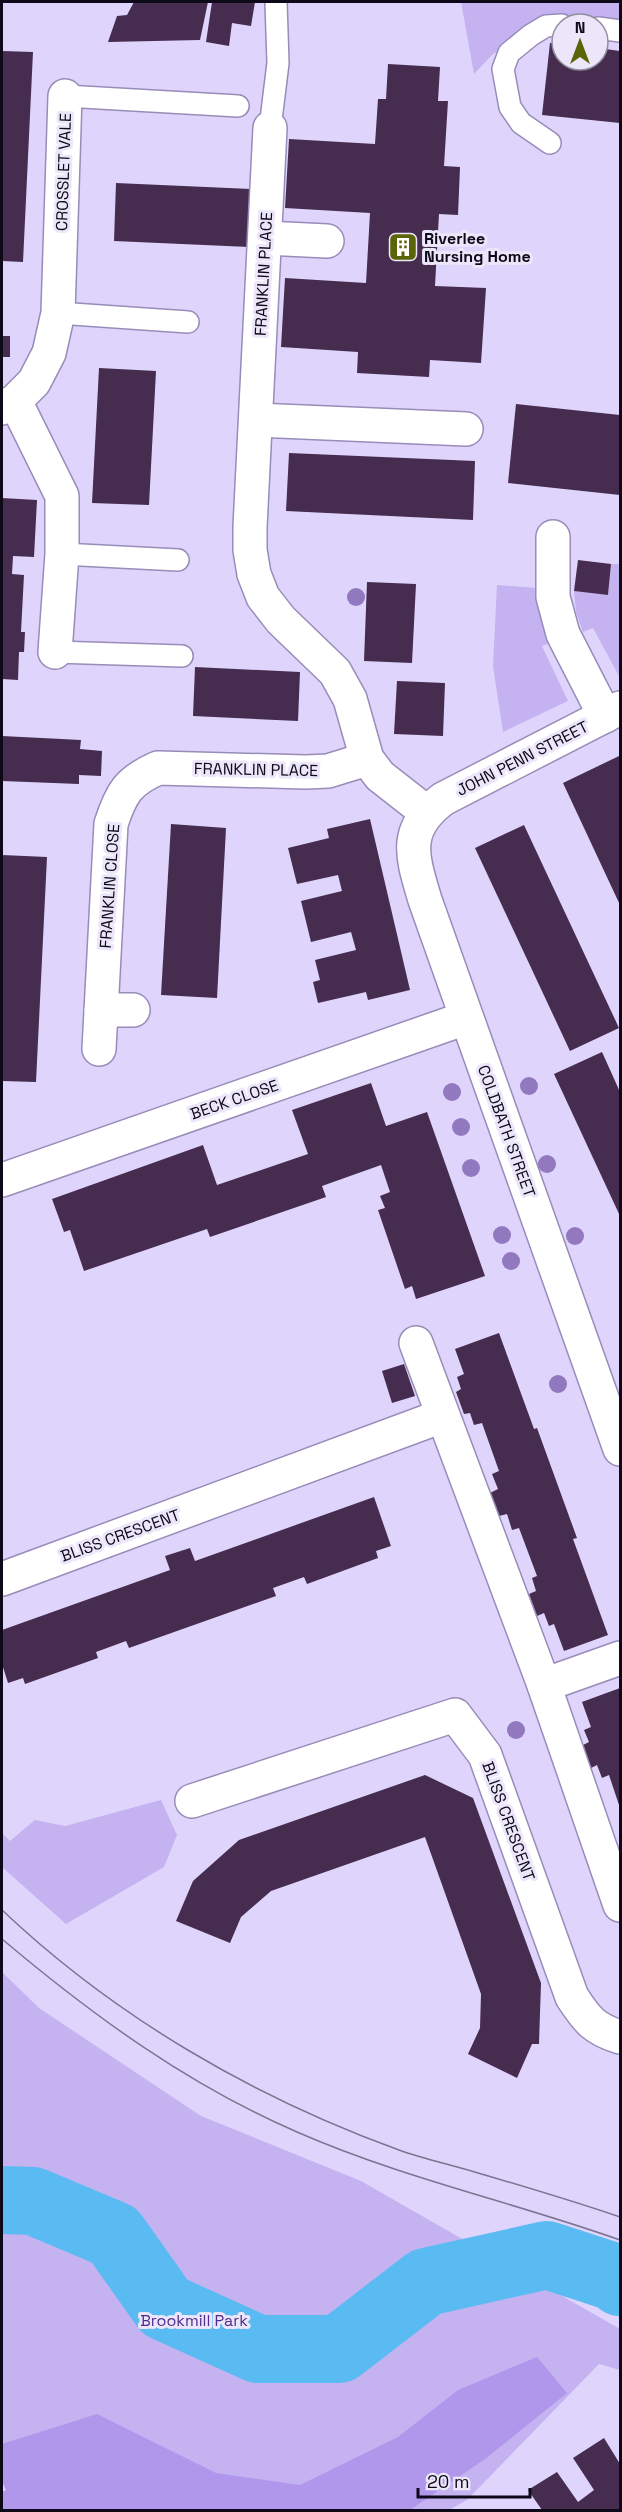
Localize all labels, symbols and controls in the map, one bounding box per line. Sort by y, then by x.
north arrow [550,12,610,72]
text: N [575,17,585,38]
street label: CROSSLET VALE [51,113,76,231]
street label: FRANKLIN PLACE [250,211,277,337]
place label: Riverlee Nursing Home [424,228,531,267]
building icon: Riverlee Nursing Home [387,231,419,263]
street label: JOHN PENN STREET [453,716,592,801]
street label: FRANKLIN PLACE [194,758,318,781]
street label: FRANKLIN CLOSE [95,823,124,949]
street label: COLDBATH STREET [473,1062,540,1200]
street label: BECK CLOSE [187,1075,281,1124]
street label: BLISS CRESCENT [58,1504,183,1567]
street label: BLISS CRESCENT [477,1759,540,1884]
park label: Brookmill Park [140,2310,248,2331]
scale bar [418,2461,530,2499]
text: 20 m [427,2470,470,2493]

